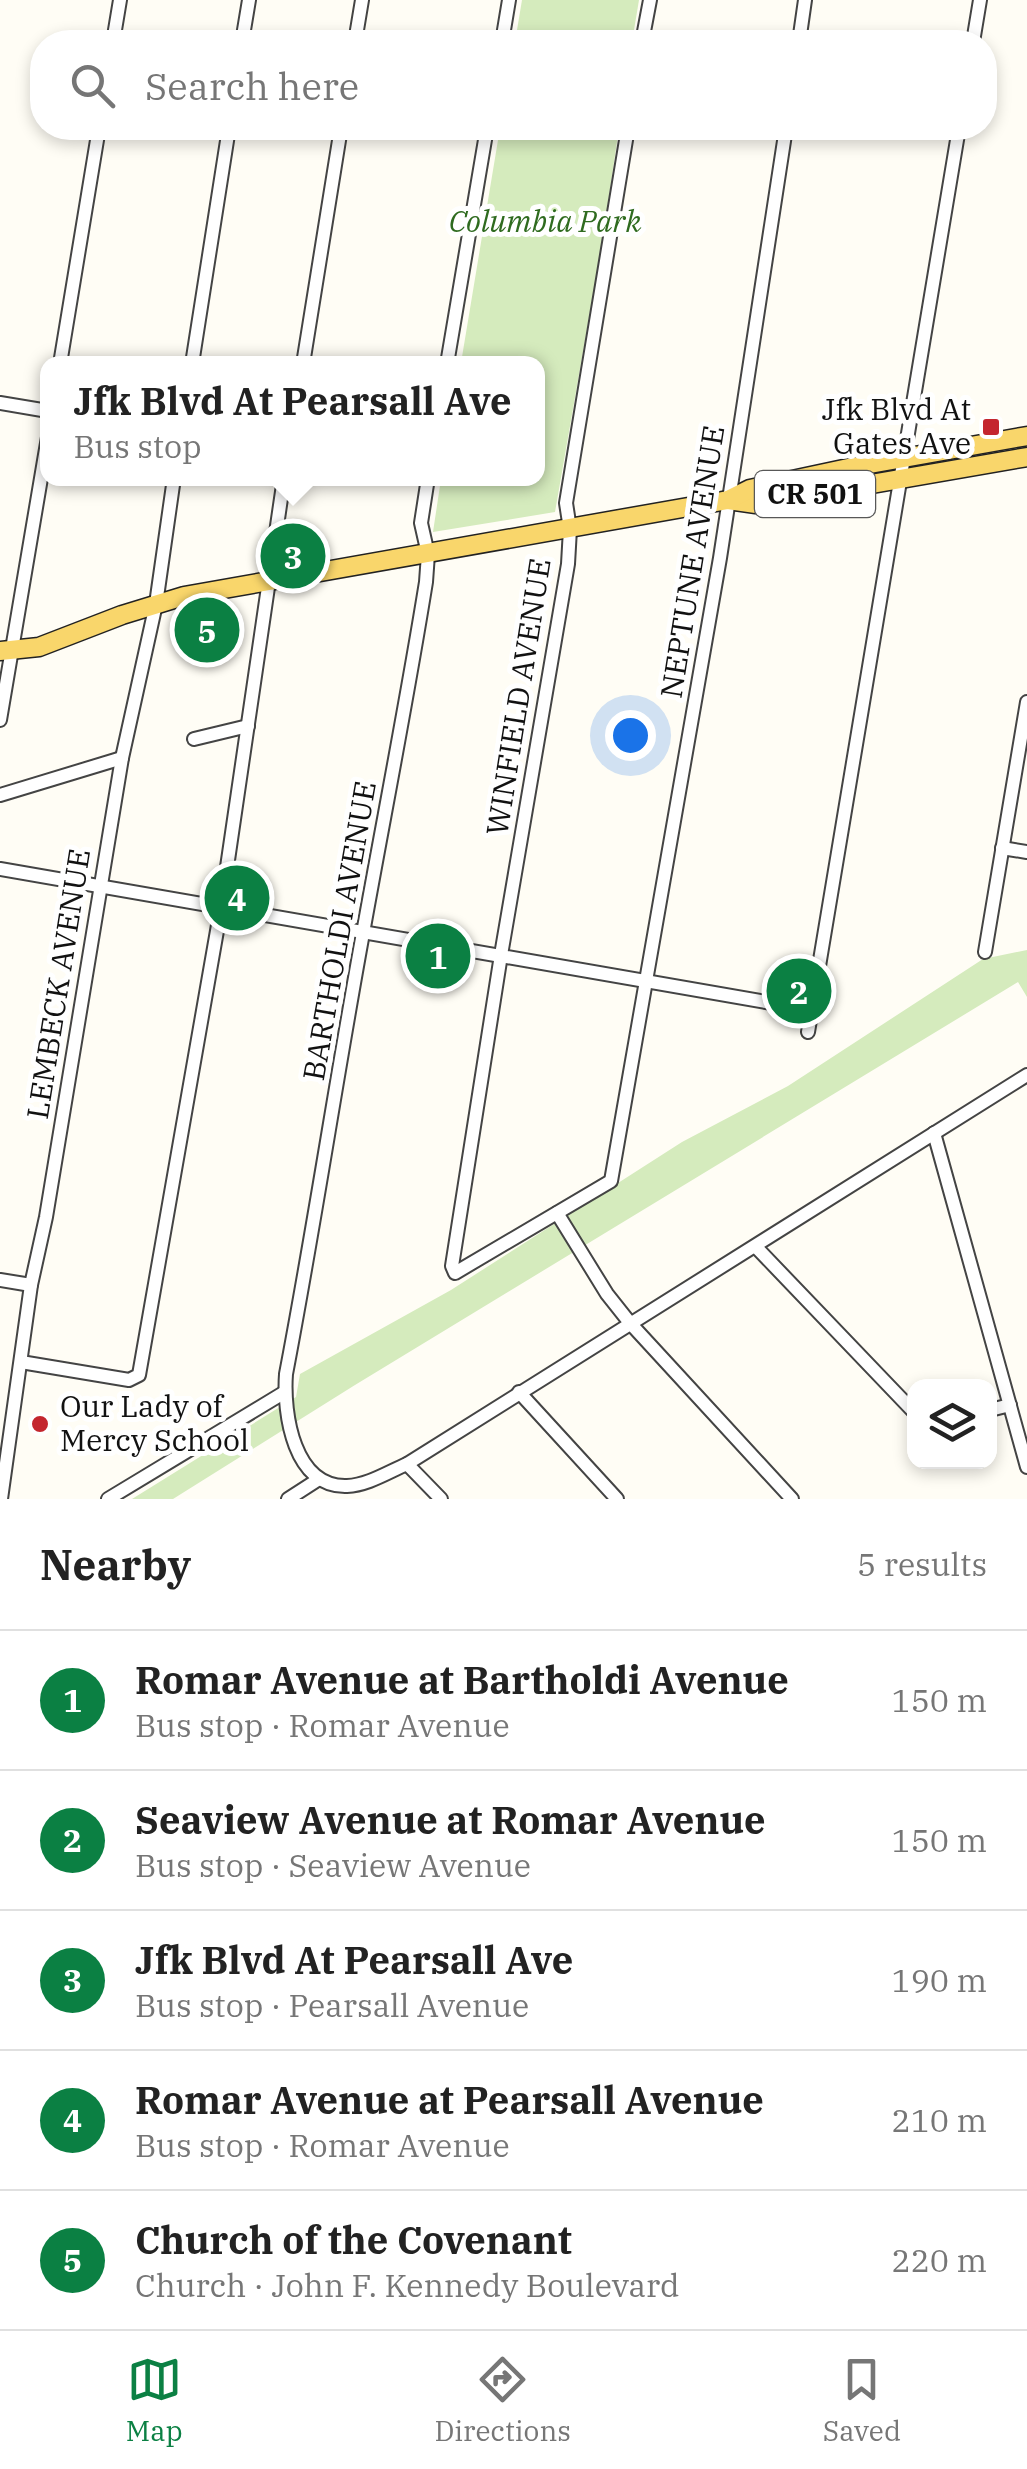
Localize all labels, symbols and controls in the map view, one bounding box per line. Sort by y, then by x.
search box [30,30,997,140]
icon: search [65,58,120,113]
text: Search here [145,61,359,110]
park label: Columbia Park [449,201,641,240]
popup [40,356,545,486]
text: Jfk Blvd At Pearsall Ave [73,376,512,425]
place label: Jfk Blvd At Gates Ave [822,389,971,462]
marker: Jfk Blvd At Gates Ave [980,416,1002,438]
street label: NEPTUNE AVENUE [651,423,732,701]
text: Bus stop [73,425,202,467]
road number: CR 501 [755,471,875,517]
pin: 3 [260,518,326,594]
street label: WINFIELD AVENUE [476,555,559,838]
pin: 5 [174,592,240,668]
your location [605,710,656,761]
street label: BARTHOLDI AVENUE [293,778,384,1084]
street label: LEMBECK AVENUE [17,846,98,1122]
pin: 4 [204,860,270,936]
pin: 1 [406,918,470,994]
pin: 2 [766,954,832,1028]
map controls [907,1379,997,1469]
button: layers [907,1379,997,1469]
place label: Our Lady of Mercy School [60,1386,249,1459]
marker: Our Lady of Mercy School [29,1413,51,1435]
text: Nearby [40,1537,191,1592]
text: 5 results [857,1543,987,1585]
text: Romar Avenue at Bartholdi Avenue [135,1655,789,1704]
text: 1 [63,1679,82,1721]
text: 150 m [891,1679,987,1721]
text: Bus stop · Romar Avenue [135,1704,510,1746]
text: Seaview Avenue at Romar Avenue [135,1795,766,1844]
text: 2 [63,1819,82,1861]
text: 150 m [891,1819,987,1861]
text: Bus stop · Seaview Avenue [135,1844,531,1886]
text: Jfk Blvd At Pearsall Ave [135,1935,573,1984]
text: 3 [63,1959,82,2001]
text: 190 m [891,1959,987,2001]
text: Bus stop · Pearsall Avenue [135,1984,529,2026]
text: Romar Avenue at Pearsall Avenue [135,2075,764,2124]
text: 4 [63,2099,82,2141]
text: 210 m [891,2099,987,2141]
text: Bus stop · Romar Avenue [135,2124,510,2166]
text: Church of the Covenant [135,2215,572,2264]
text: 5 [63,2239,82,2281]
text: 220 m [891,2239,987,2281]
text: Church · John F. Kennedy Boulevard [135,2264,680,2306]
tab: Map [126,2352,183,2449]
tab: Directions [434,2352,571,2449]
tab: Saved [823,2352,901,2449]

